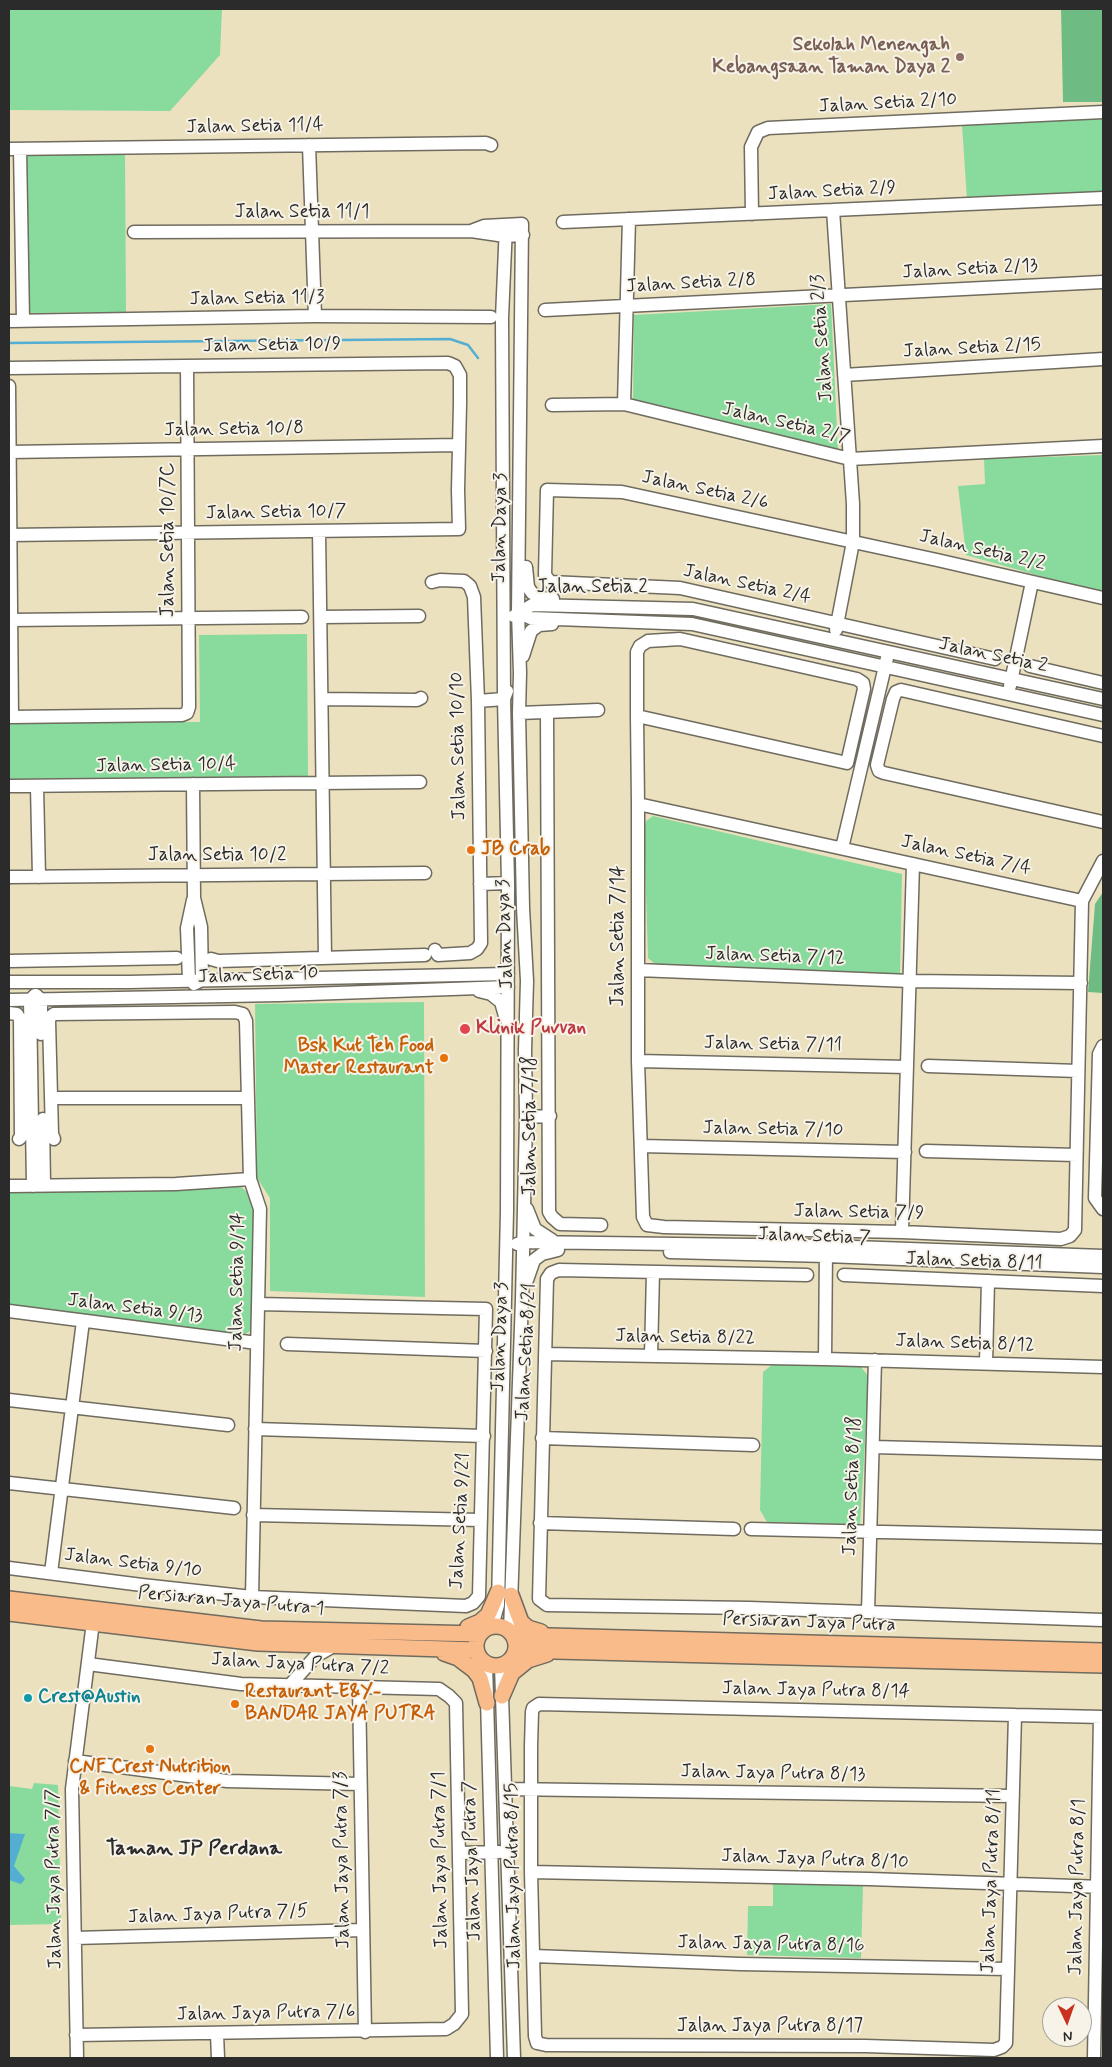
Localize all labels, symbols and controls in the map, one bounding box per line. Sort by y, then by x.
place label: Sekolah Menengah Kebangsaan Taman Daya 2 [712,35,950,79]
marker: Sekolah Menengah Kebangsaan Taman Daya 2 [954,51,966,63]
street label: Jalan Setia 2/10 [818,89,958,119]
street label: Jalan Setia 11/4 [186,114,324,140]
street label: Jalan Setia 2/9 [767,177,897,207]
street label: Jalan Setia 11/1 [234,202,370,224]
street label: Jalan Setia 2/13 [902,255,1038,285]
street label: Jalan Setia 2/8 [625,269,757,299]
street label: Jalan Setia 2/3 [807,273,839,403]
street label: Jalan Setia 11/3 [189,286,325,312]
street label: Jalan Setia 10/9 [202,333,342,359]
street label: Jalan Setia 2/15 [903,334,1041,364]
street label: Jalan Setia 2/7 [720,398,852,450]
street label: Jalan Setia 10/8 [164,417,304,443]
street label: Jalan Setia 10/7C [158,463,180,617]
street label: Jalan Setia 2/6 [640,466,770,516]
street label: Jalan Daya 3 [489,473,513,583]
street label: Jalan Setia 10/7 [205,500,347,526]
street label: Jalan Setia 2/2 [917,525,1047,577]
street label: Jalan Setia 2/4 [681,560,813,610]
street label: Jalan Setia 2 [537,577,647,599]
street label: Jalan Setia 2 [936,633,1050,679]
street label: Jalan Setia 10/10 [446,671,472,821]
street label: Jalan Setia 10/4 [96,753,236,779]
street label: Jalan Setia 7/4 [899,831,1033,881]
place label: JB Crab [481,839,550,861]
marker: JB Crab [465,844,477,856]
street label: Jalan Setia 10/2 [148,845,286,867]
street label: Jalan Setia 7/14 [608,865,630,1007]
street label: Jalan Daya 3 [493,879,519,989]
street label: Jalan Setia 7/12 [705,943,845,971]
street label: Jalan Setia 10 [197,962,319,990]
place label: Klinik Puvvan [476,1018,586,1040]
marker: Klinik Puvvan [458,1022,472,1036]
street label: Jalan Setia 7/11 [704,1032,842,1058]
place label: Bsk Kut Teh Food Master Restaurant [284,1036,434,1080]
marker: Bsk Kut Teh Food Master Restaurant [438,1052,450,1064]
street label: Jalan Setia 7/18 [520,1056,542,1196]
street label: Jalan Setia 7/10 [702,1117,844,1143]
street label: Jalan Setia 7/9 [793,1200,925,1226]
street label: Jalan Setia 9/14 [225,1212,251,1352]
street label: Jalan Setia 7 [757,1224,871,1250]
street label: Jalan Setia 8/11 [905,1248,1043,1276]
street label: Jalan Daya 3 [488,1282,514,1392]
street label: Jalan Setia 8/21 [512,1282,542,1422]
street label: Jalan Setia 9/13 [66,1289,204,1329]
street label: Jalan Setia 8/22 [615,1325,755,1351]
street label: Jalan Setia 8/12 [895,1330,1035,1358]
street label: Jalan Setia 8/18 [839,1416,867,1556]
street label: Jalan Setia 9/21 [446,1452,476,1590]
street label: Jalan Setia 9/10 [63,1544,203,1584]
street label: Persiaran Jaya Putra 1 [137,1582,325,1622]
street label: Persiaran Jaya Putra [722,1609,896,1637]
street label: Jalan Jaya Putra 7/2 [210,1649,390,1681]
street label: Jalan Jaya Putra 8/14 [722,1678,910,1704]
place label: Restaurant E&Y- BANDAR JAYA PUTRA [245,1682,435,1726]
place label: Crest@Austin [38,1687,141,1709]
marker: Crest@Austin [22,1692,34,1704]
marker: Restaurant E&Y- BANDAR JAYA PUTRA [229,1698,241,1710]
marker: CNF Crest Nutrition & Fitness Center [144,1743,156,1755]
place label: CNF Crest Nutrition & Fitness Center [69,1757,231,1801]
street label: Jalan Jaya Putra 8/13 [680,1761,866,1787]
street label: Jalan Jaya Putra 7/3 [330,1771,356,1949]
street label: Jalan Jaya Putra 7/1 [428,1771,454,1949]
street label: Jalan Jaya Putra 7 [459,1780,487,1942]
street label: Jalan Jaya Putra 8/15 [501,1782,527,1970]
street label: Jalan Jaya Putra 8/11 [977,1788,1007,1974]
street label: Jalan Jaya Putra 7/7 [42,1789,68,1969]
street label: Jalan Jaya Putra 8/1 [1065,1798,1091,1976]
district label: Taman JP Perdana [106,1837,282,1863]
street label: Jalan Jaya Putra 8/10 [721,1845,909,1875]
street label: Jalan Jaya Putra 7/5 [127,1900,309,1930]
street label: Jalan Jaya Putra 8/16 [677,1932,865,1958]
north arrow [1042,1997,1092,2047]
street label: Jalan Jaya Putra 7/6 [176,2001,356,2027]
street label: Jalan Jaya Putra 8/17 [677,2016,863,2038]
text: N [1063,2027,1073,2045]

